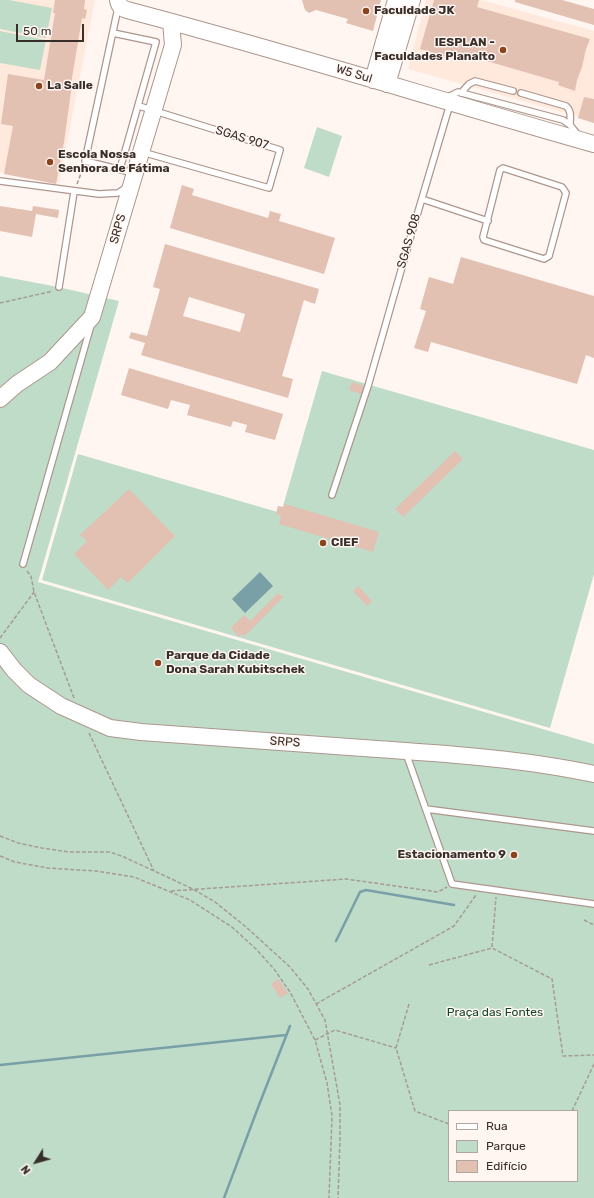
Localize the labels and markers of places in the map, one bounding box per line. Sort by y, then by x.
place label: Faculdade JK [374,4,454,18]
marker: Faculdade JK [361,6,371,16]
place label: IESPLAN - Faculdades Planalto [374,36,495,64]
marker: IESPLAN - Faculdades Planalto [498,45,508,55]
place label: La Salle [47,79,93,93]
marker: La Salle [34,81,44,91]
place label: Escola Nossa Senhora de Fátima [58,148,169,176]
marker: Escola Nossa Senhora de Fátima [45,157,55,167]
place label: CIEF [331,536,358,550]
marker: CIEF [318,538,328,548]
place label: Parque da Cidade Dona Sarah Kubitschek [166,649,305,677]
marker: Parque da Cidade Dona Sarah Kubitschek [153,658,163,668]
place label: Estacionamento 9 [397,848,506,862]
marker: Estacionamento 9 [509,850,519,860]

